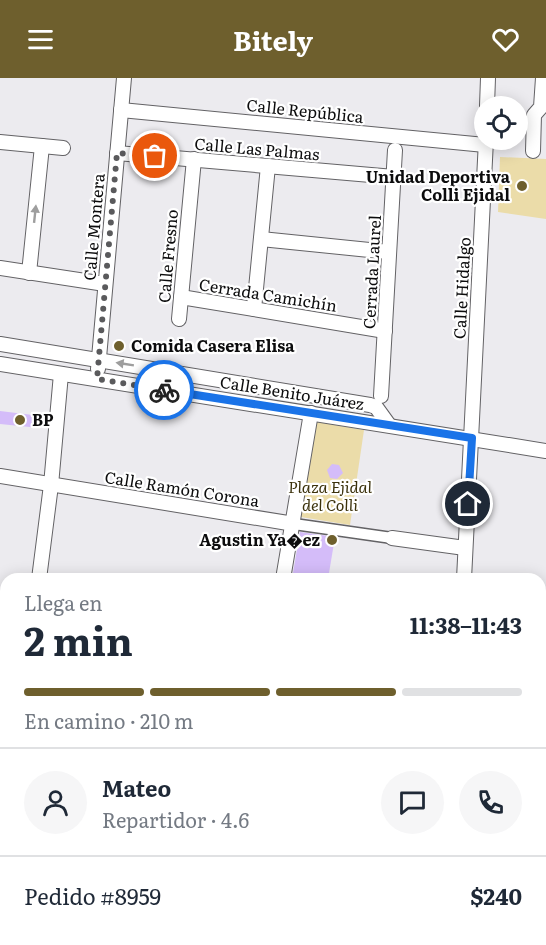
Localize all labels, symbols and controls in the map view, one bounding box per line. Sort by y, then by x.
text: Bitely [233,19,313,59]
icon: menu [24,23,57,56]
icon: heart [489,23,522,56]
street label: Calle República [245,92,365,128]
map controls [474,96,528,150]
button: locate [474,96,528,150]
pin [129,130,180,181]
street label: Calle Las Palmas [193,131,321,165]
icon: bag [138,139,171,172]
place label: Unidad Deportiva Colli Ejidal [366,164,511,206]
street label: Calle Montera [76,172,110,282]
marker: Unidad Deportiva Colli Ejidal [515,179,529,193]
one-way arrow [30,205,40,224]
street label: Calle Fresno [151,208,183,304]
street label: Cerrada Laurel [356,214,386,330]
street label: Calle Hidalgo [446,236,476,340]
street label: Cerrada Camichín [197,271,339,317]
place label: Comida Casera Elisa [131,333,295,357]
marker: Comida Casera Elisa [112,339,126,353]
one-way arrow [116,360,135,369]
courier [134,360,194,420]
street label: Calle Benito Juárez [219,369,366,415]
icon: bike [148,374,181,407]
place label: BP [32,407,54,431]
marker: BP [13,413,27,427]
street label: Calle Ramón Corona [103,464,262,512]
park label: Plaza Ejidal del Colli [288,474,372,516]
pin [442,478,493,529]
icon: home [451,487,484,520]
place label: Agustin Ya�ez [199,527,320,551]
marker: Agustin Ya�ez [325,533,339,547]
text: Llega en [24,587,102,617]
text: 11:38–11:43 [410,608,522,641]
text: 2 min [24,610,133,668]
text: En camino · 210 m [24,705,193,735]
button: person [24,771,87,834]
text: Mateo [102,771,171,804]
button: chat [381,771,444,834]
button: phone [459,771,522,834]
text: Repartidor · 4.6 [102,804,249,834]
text: Pedido #8959 [24,879,161,912]
text: $240 [470,879,522,912]

